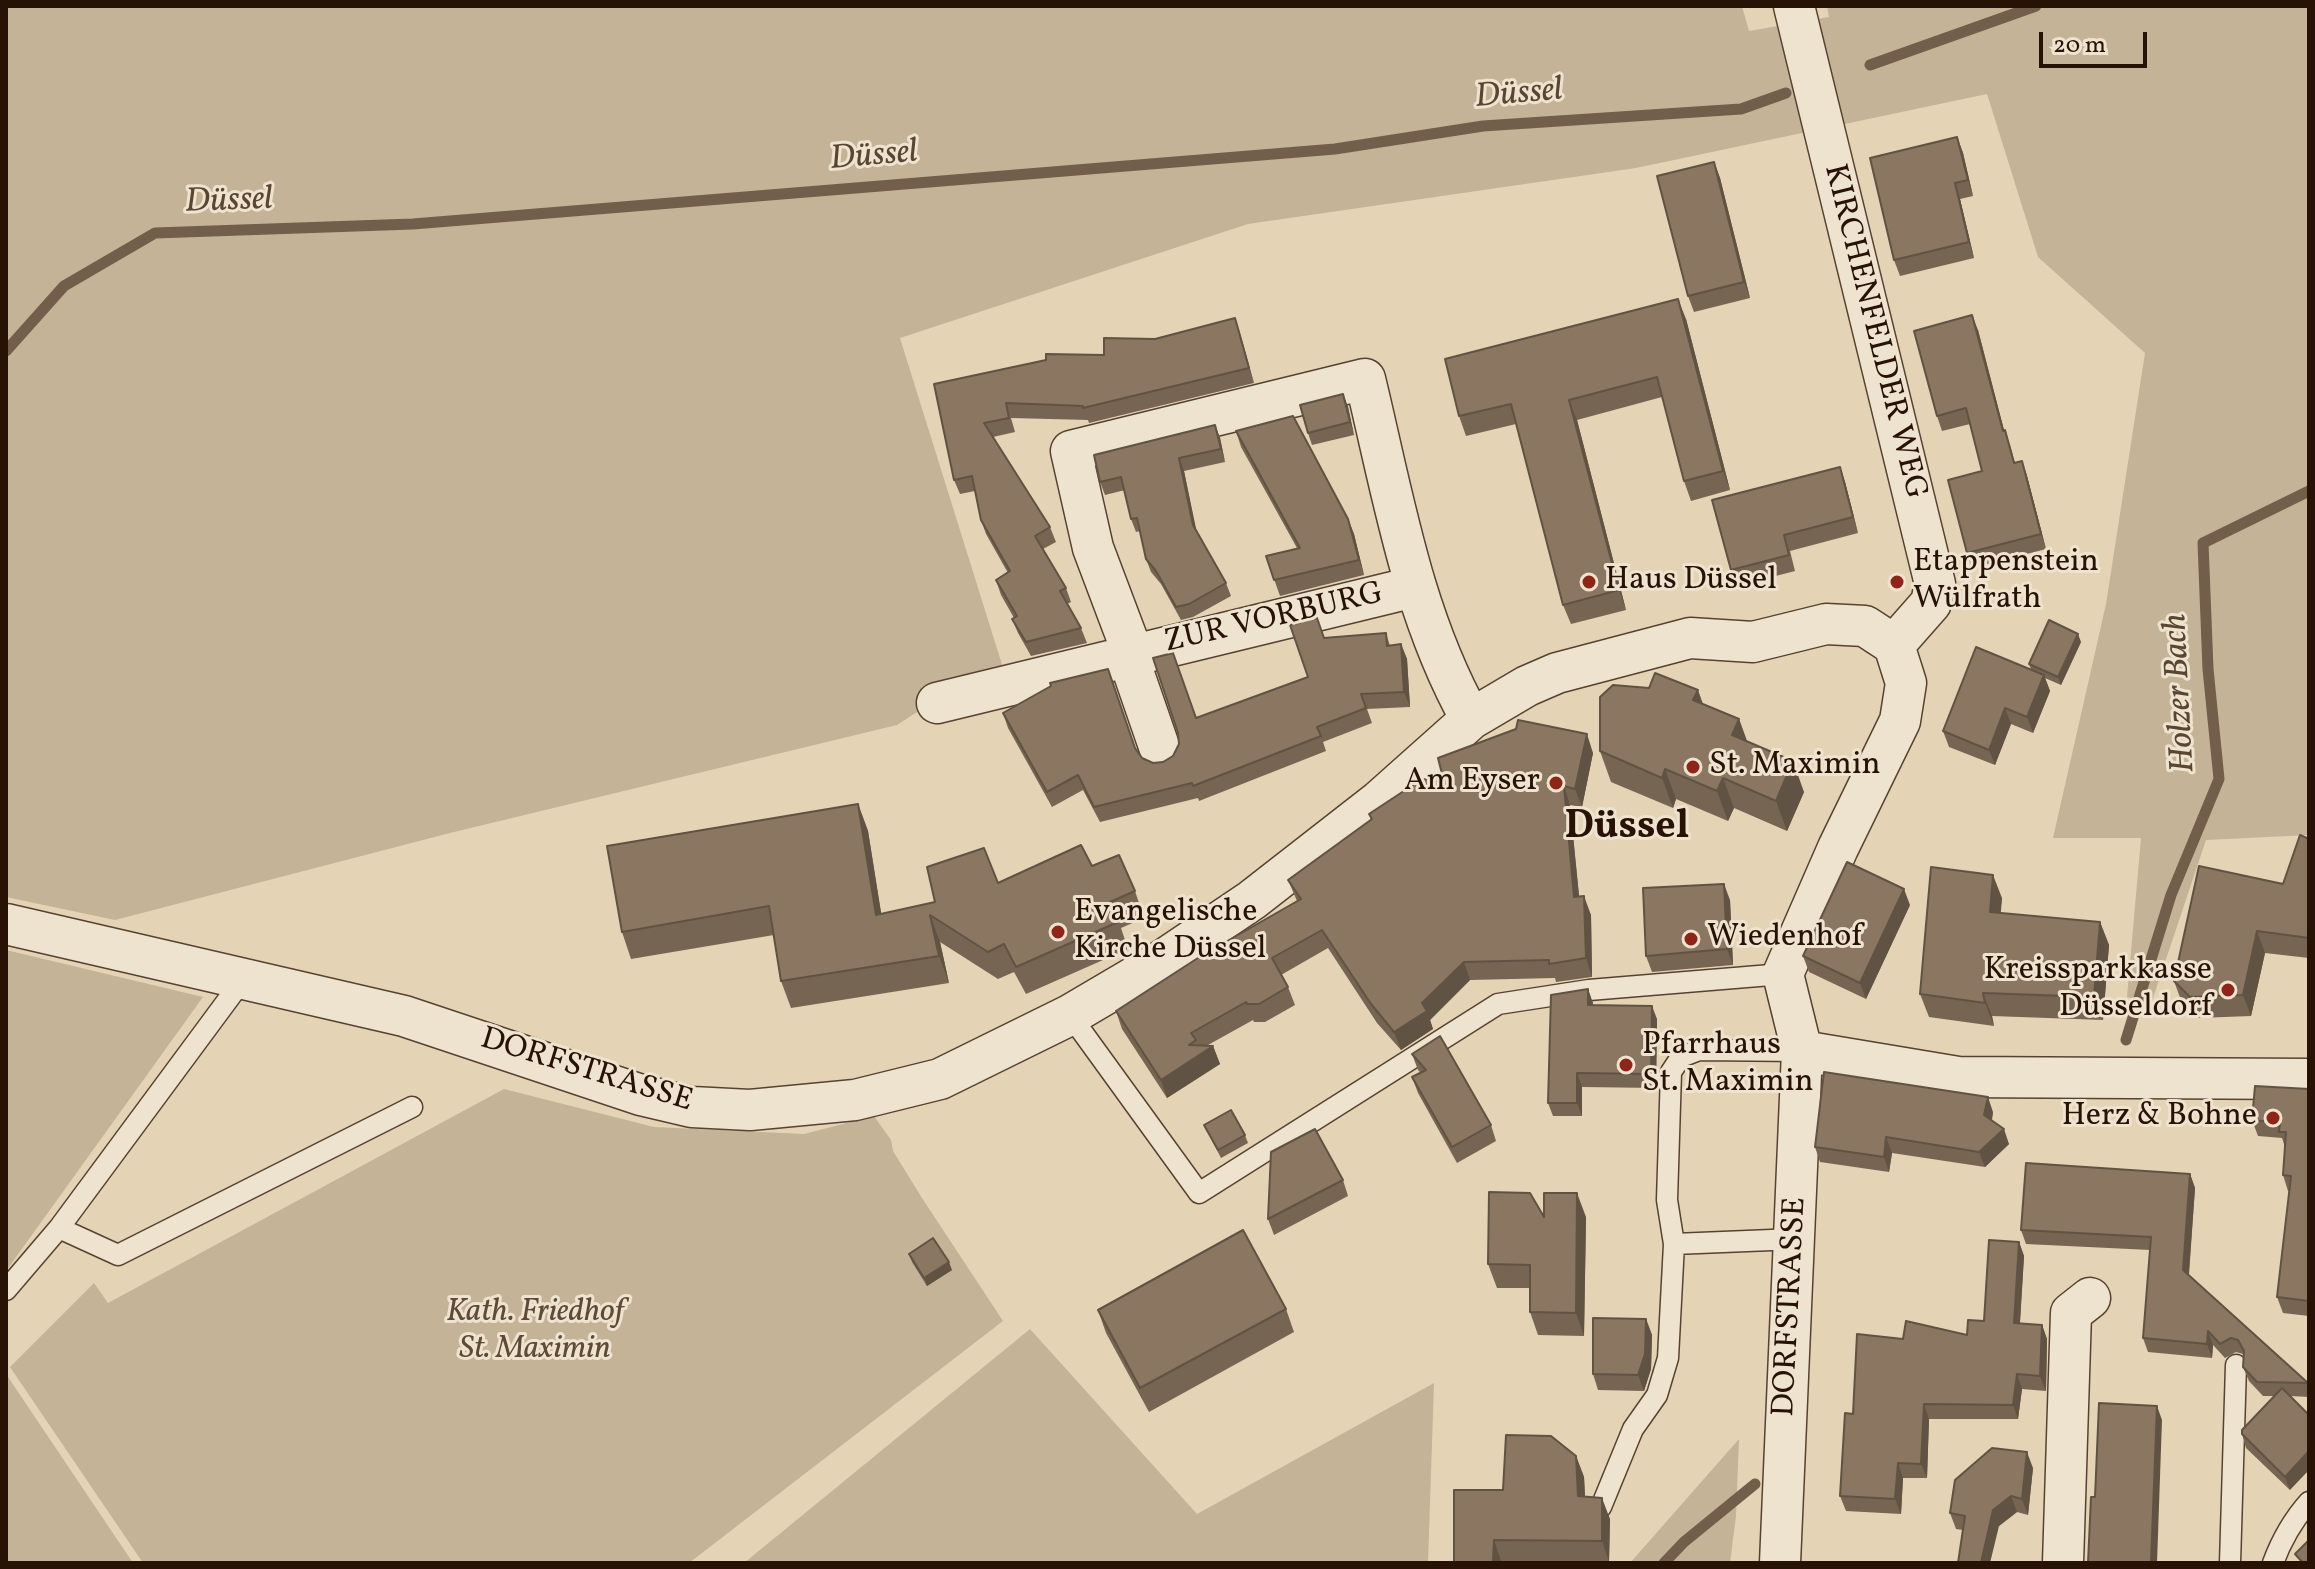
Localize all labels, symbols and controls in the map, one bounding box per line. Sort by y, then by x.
scale bar [2043,16,2151,66]
text: 20 m [2053,29,2106,63]
water label: Düssel [1473,72,1565,120]
water label: Düssel [828,134,920,182]
street label: KIRCHENFELDER WEG [1813,161,1933,503]
water label: Düssel [184,181,274,225]
place label: Etappenstein Wülfrath [1913,545,2099,620]
place label: Haus Düssel [1605,563,1777,601]
marker: Haus Düssel [1580,573,1598,591]
marker: Etappenstein Wülfrath [1888,573,1906,591]
street label: ZUR VORBURG [1161,576,1387,664]
water label: Holzer Bach [2157,612,2207,774]
place label: St. Maximin [1709,748,1881,786]
marker: St. Maximin [1684,758,1702,776]
place label: Am Eyser [1404,764,1540,802]
marker: Am Eyser [1547,774,1565,792]
district label: Düssel [1565,806,1689,854]
place label: Evangelische Kirche Düssel [1074,895,1266,970]
place label: Wiedenhof [1707,920,1862,958]
marker: Evangelische Kirche Düssel [1049,923,1067,941]
marker: Wiedenhof [1682,930,1700,948]
place label: Kreissparkkasse Düsseldorf [1984,953,2212,1028]
marker: Kreissparkkasse Düsseldorf [2219,981,2237,999]
street label: DORFSTRASSE [475,1022,697,1122]
place label: Pfarrhaus St. Maximin [1642,1028,1814,1103]
marker: Pfarrhaus St. Maximin [1617,1056,1635,1074]
place label: Herz & Bohne [2062,1099,2257,1137]
marker: Herz & Bohne [2264,1109,2282,1127]
street label: DORFSTRASSE [1767,1196,1817,1418]
park label: Kath. Friedhof St. Maximin [446,1295,624,1370]

